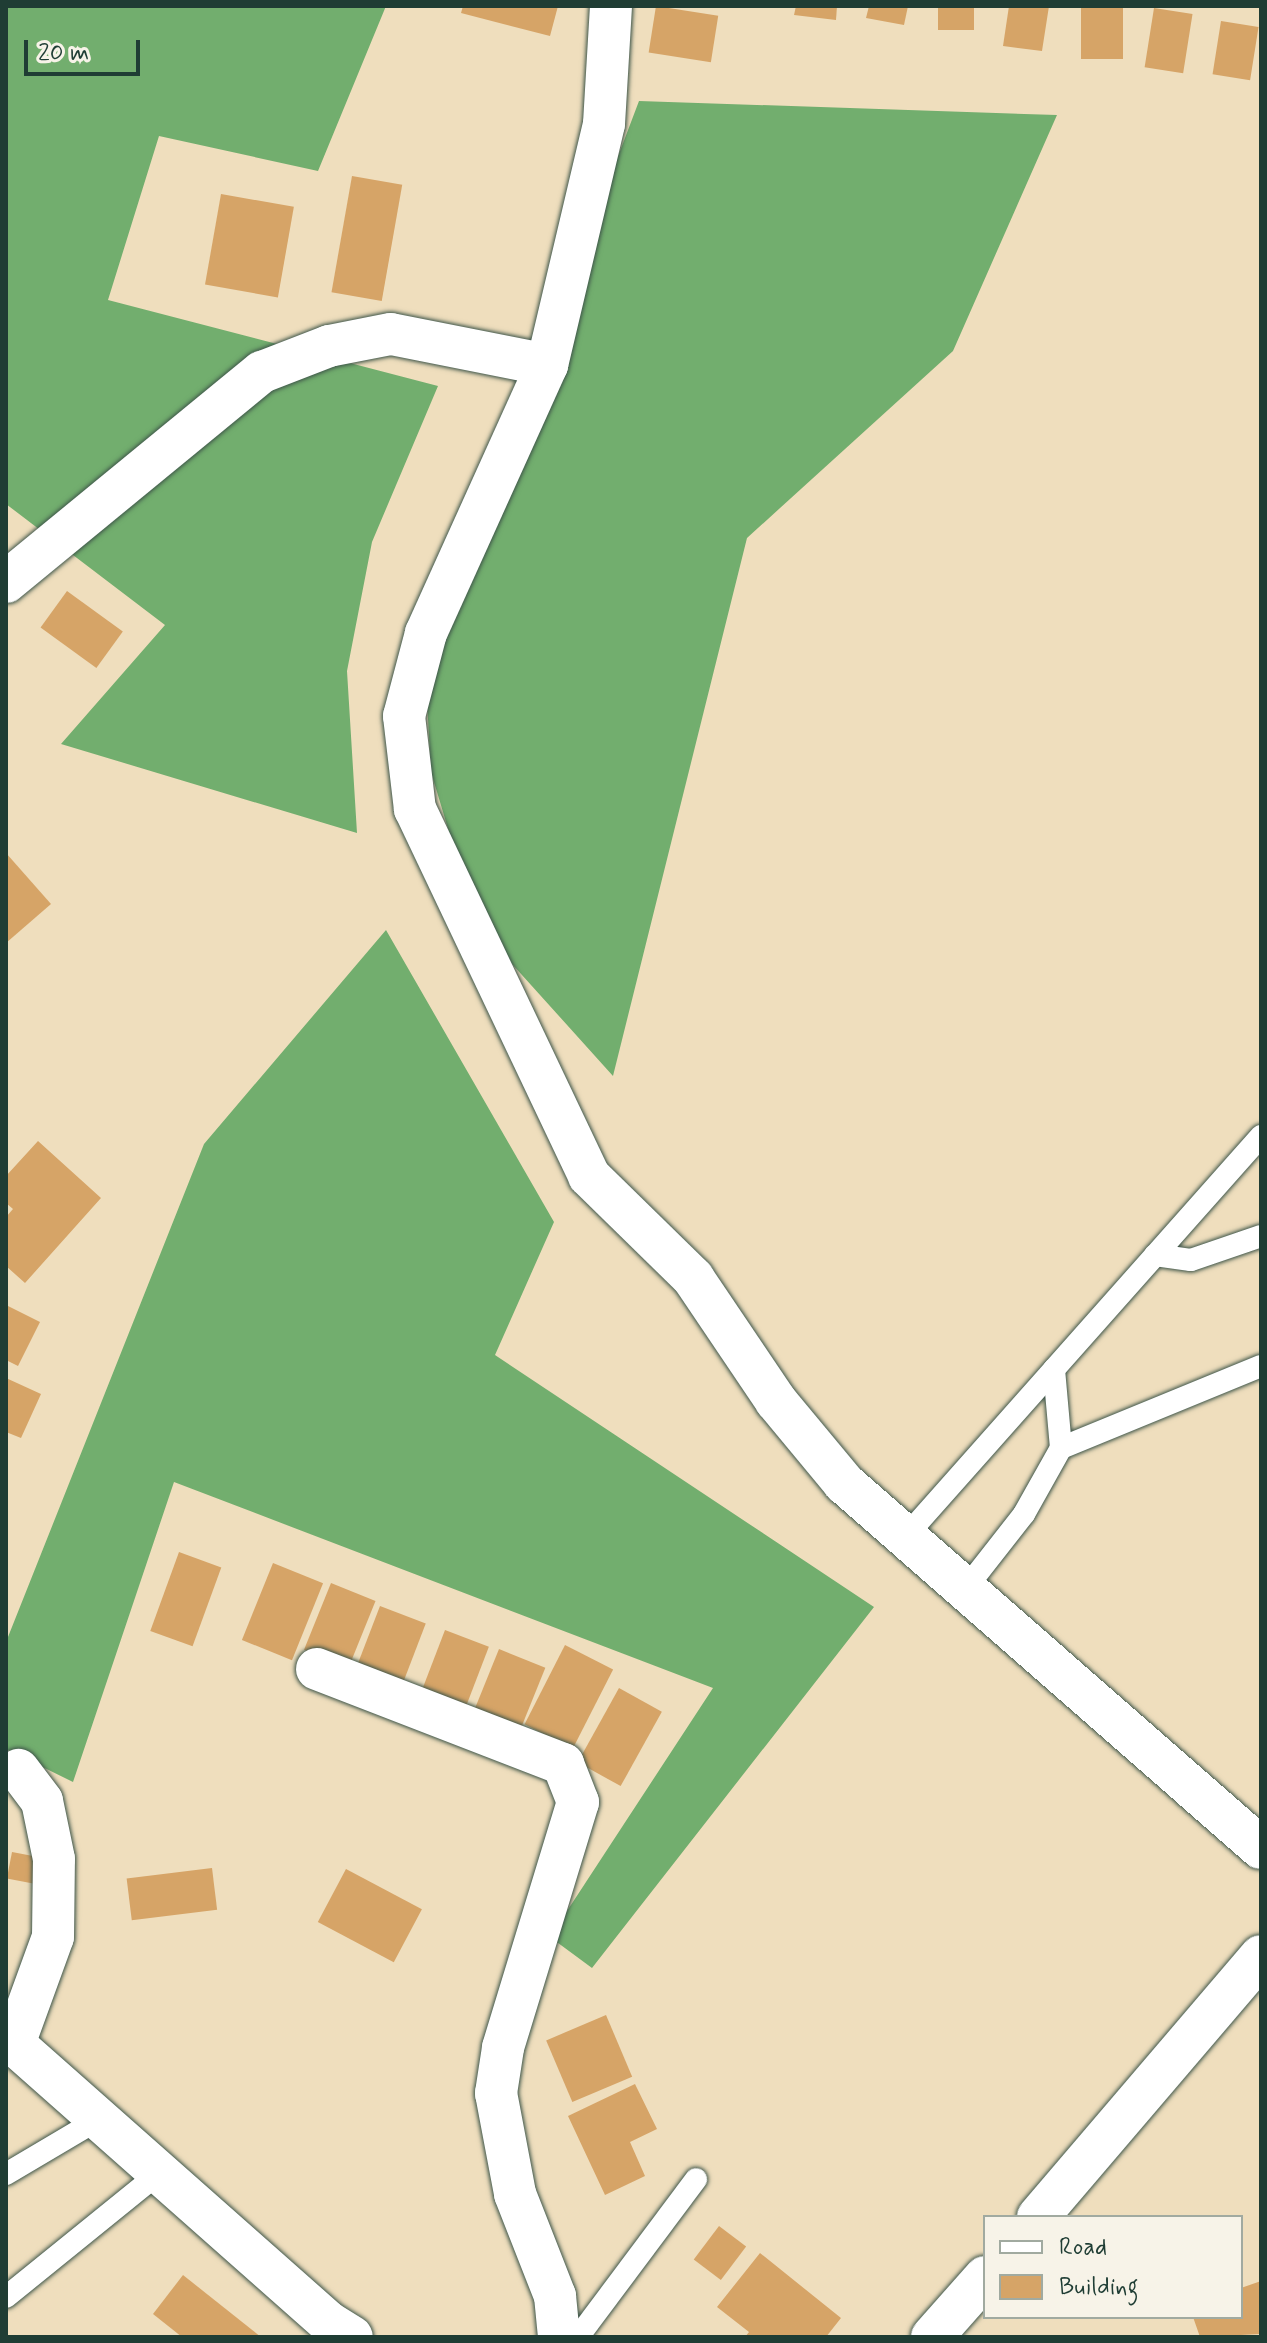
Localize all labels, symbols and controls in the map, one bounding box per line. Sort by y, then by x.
scale bar [28,24,144,74]
text: 20 m [38,38,89,69]
legend [983,2215,1243,2319]
text: Road [1059,2232,1107,2263]
text: Building [1059,2272,1139,2303]

